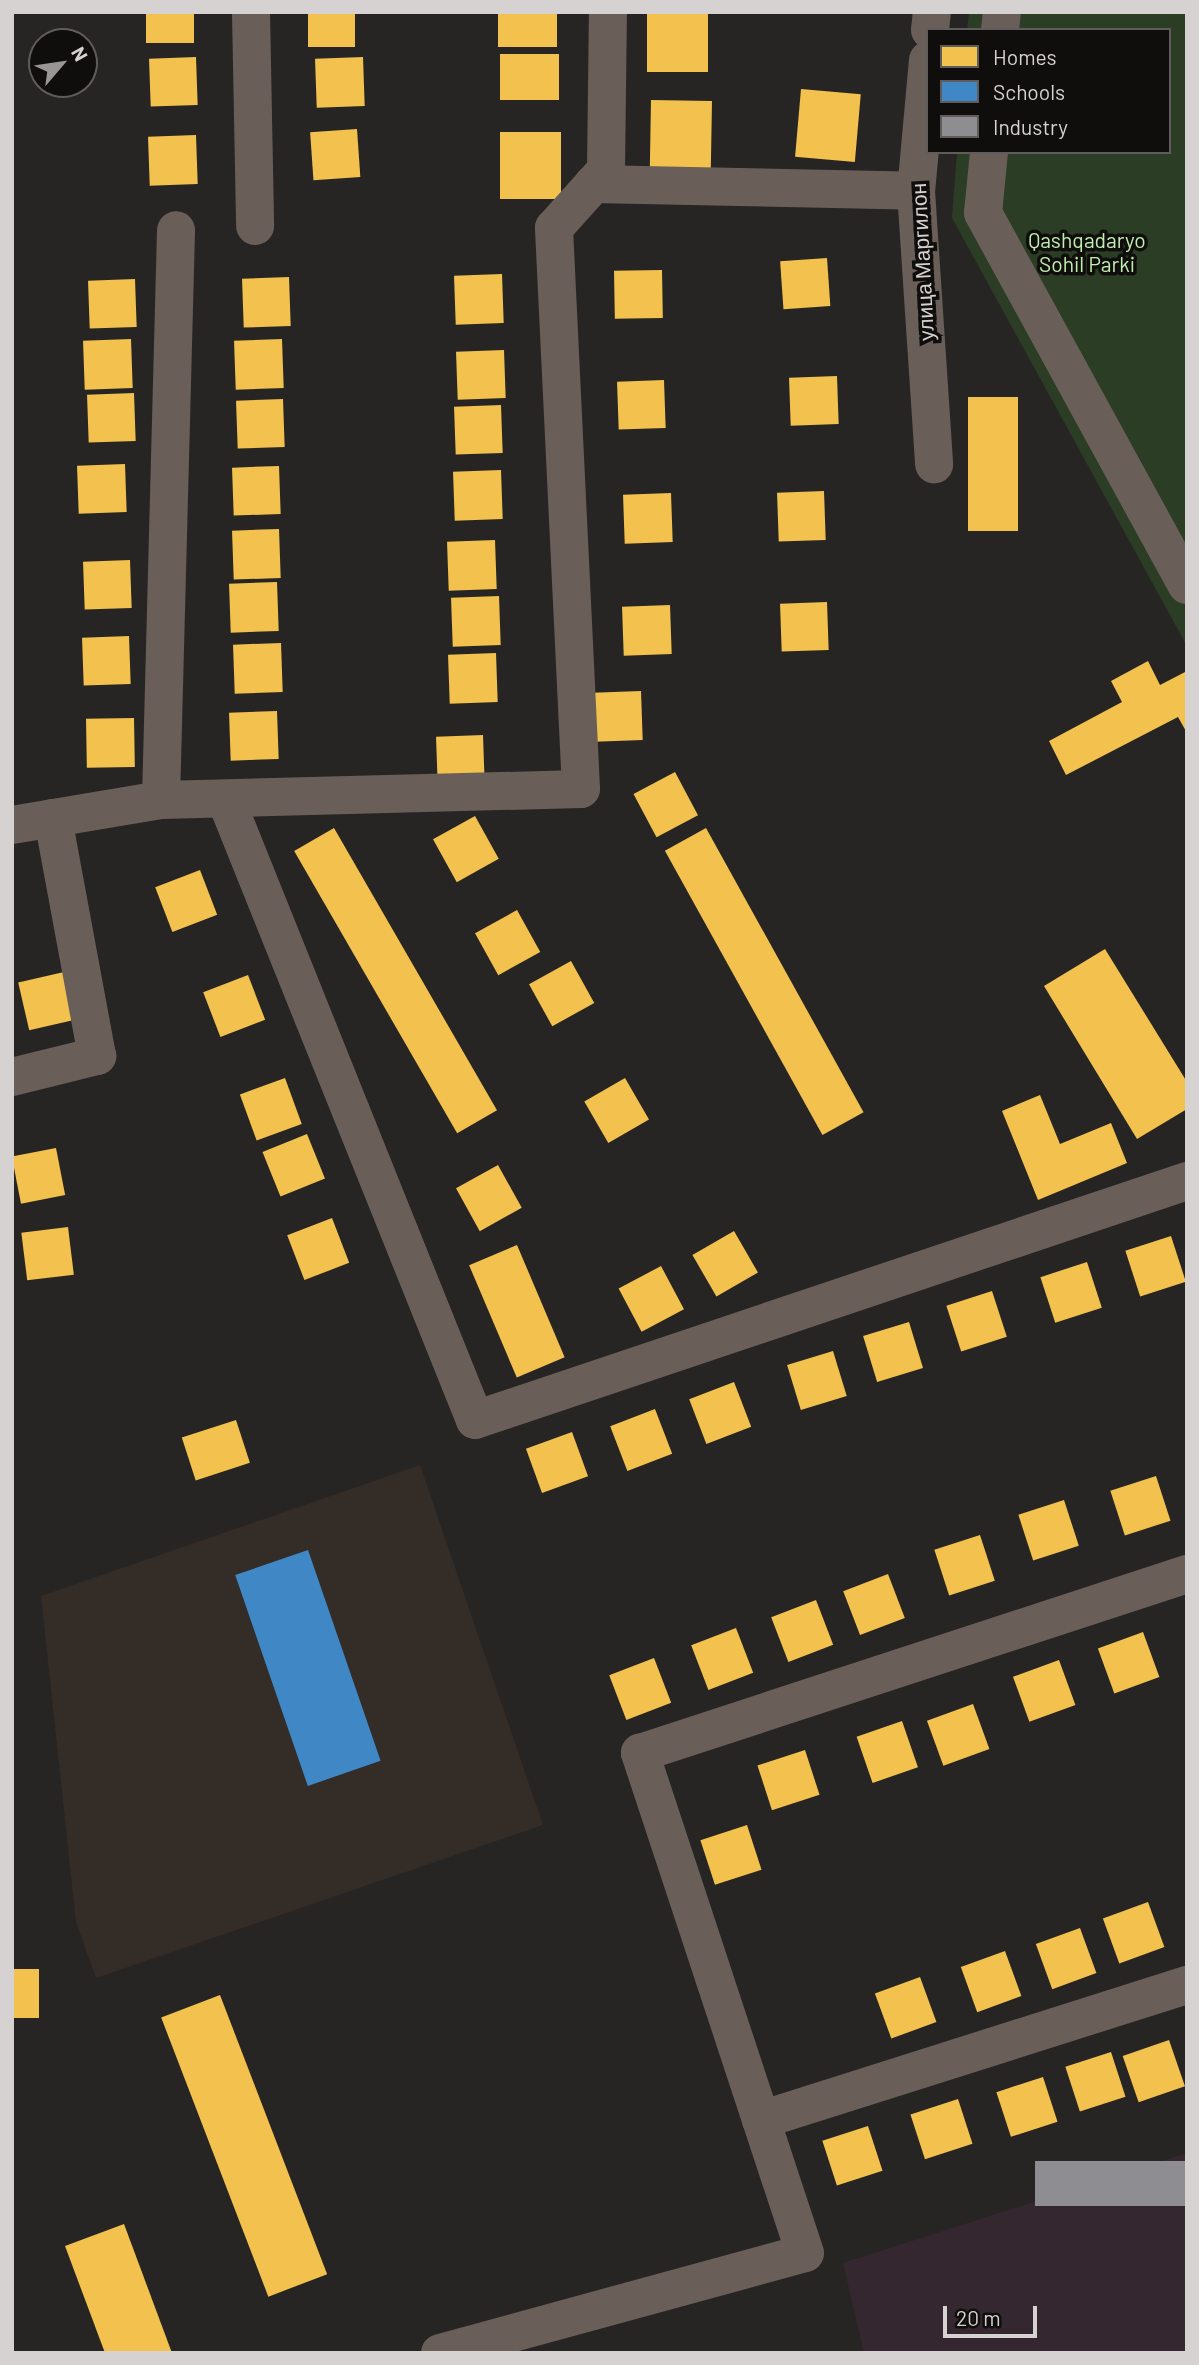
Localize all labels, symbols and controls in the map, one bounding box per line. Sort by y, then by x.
north arrow [28,28,98,98]
legend [926,28,1171,154]
text: N [67,42,93,65]
text: Homes [993,44,1057,69]
text: Schools [993,79,1065,104]
text: Industry [993,114,1068,139]
street label: улица Маргилон [905,182,939,342]
park label: Qashqadaryo Sohil Parki [1028,227,1146,277]
scale bar [947,2292,1042,2336]
text: 20 m [956,2305,1001,2330]

